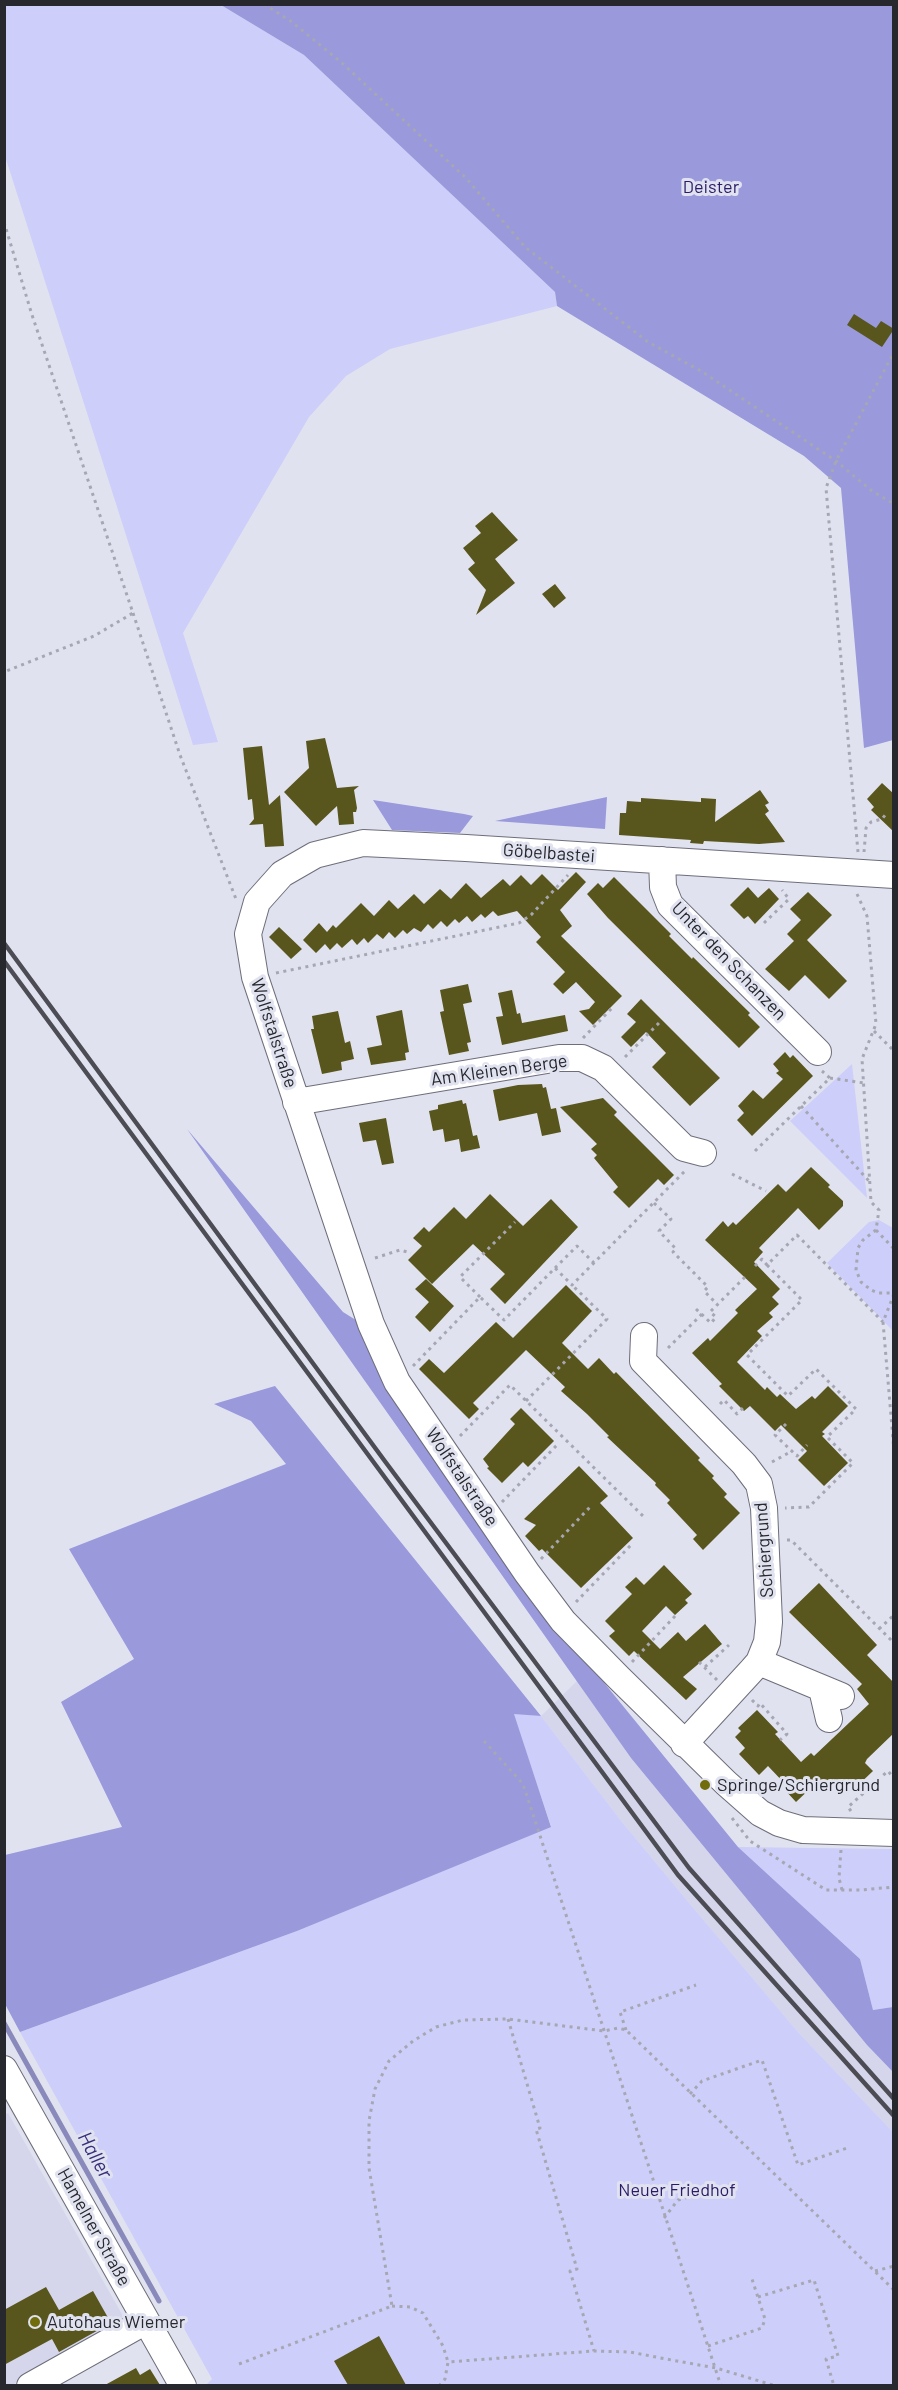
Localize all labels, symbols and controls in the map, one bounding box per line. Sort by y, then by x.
park label: Deister [683,176,739,198]
street label: Göbelbastei [502,839,596,867]
street label: Unter den Schanzen [667,897,791,1025]
street label: Wolfstalstraße [246,975,302,1091]
street label: Am Kleinen Berge [429,1050,569,1090]
street label: Wolfstalstraße [421,1424,503,1530]
street label: Schiergrund [750,1502,778,1598]
place label: Springe/Schiergrund [717,1774,880,1796]
marker: Springe/Schiergrund [698,1778,712,1792]
water label: Haller [72,2128,118,2182]
street label: Hamelner Straße [53,2164,135,2290]
park label: Neuer Friedhof [618,2179,736,2201]
place label: Autohaus Wiemer [47,2311,185,2333]
marker: Autohaus Wiemer [28,2315,42,2329]

